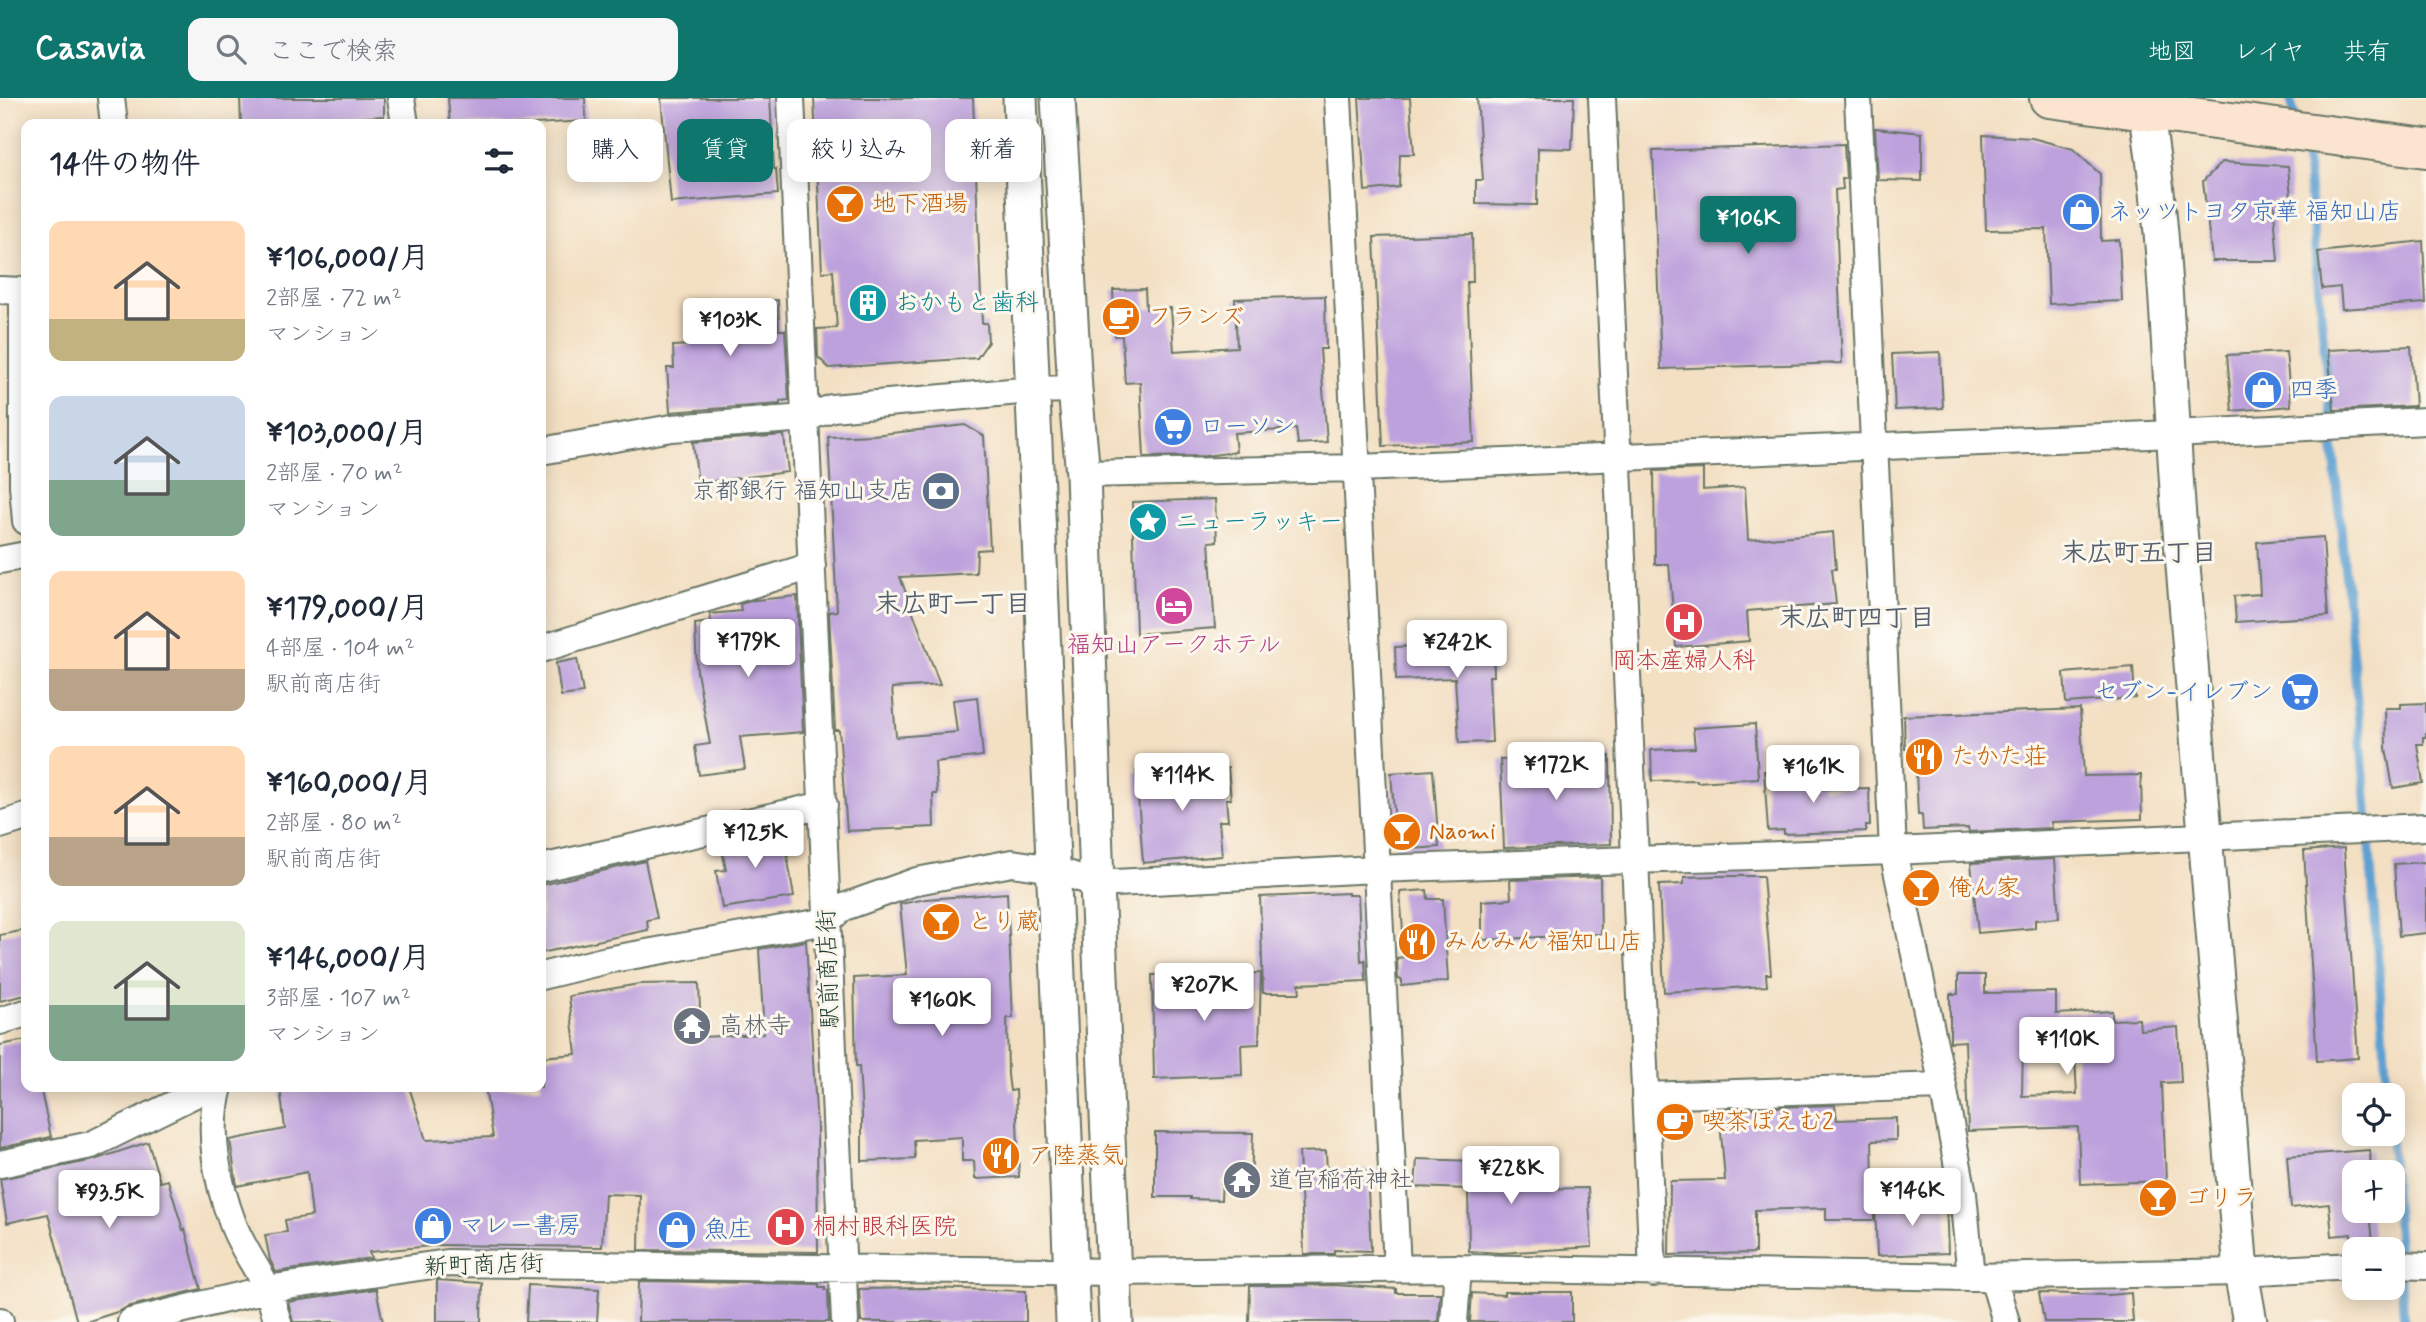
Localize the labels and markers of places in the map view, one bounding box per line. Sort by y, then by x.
bar icon: 地下酒場 [824,183,866,225]
place label: 地下酒場 [872,189,968,220]
shop icon: ネッツトヨタ京華 福知山店 [2060,191,2102,233]
pin: ¥106K [1699,197,1797,256]
place label: ネッツトヨタ京華 福知山店 [2108,197,2402,228]
building icon: おかもと歯科 [847,282,889,324]
place label: おかもと歯科 [895,288,1039,319]
cafe icon: フランズ [1100,296,1142,338]
pin: ¥103K [681,299,779,358]
place label: フランズ [1148,302,1244,333]
shop icon: 四季 [2242,369,2284,411]
place label: 四季 [2290,375,2338,406]
supermarket icon: ローソン [1152,406,1194,448]
place label: ローソン [1200,412,1296,443]
bank icon: 京都銀行 福知山支店 [920,470,962,512]
place label: 京都銀行 福知山支店 [692,476,914,507]
place icon: ニューラッキー [1127,501,1169,543]
place label: ニューラッキー [1175,507,1343,538]
hotel icon: 福知山アークホテル [1153,585,1195,627]
hospital icon: 岡本産婦人科 [1663,601,1705,643]
pin: ¥179K [699,620,797,679]
pin: ¥242K [1408,620,1506,680]
place label: 福知山アークホテル [1067,630,1281,661]
place label: 岡本産婦人科 [1612,646,1756,677]
supermarket icon: セブン-イレブン [2279,671,2321,713]
place label: セブン-イレブン [2094,677,2273,708]
restaurant icon: たかた荘 [1903,736,1945,778]
pin: ¥172K [1507,742,1605,802]
place label: たかた荘 [1951,742,2047,773]
pin: ¥161K [1764,746,1862,805]
pin: ¥114K [1133,754,1231,813]
pin: ¥125K [706,810,804,870]
bar icon: Naomi [1381,811,1423,853]
place label: Naomi [1429,817,1496,848]
bar icon: 俺ん家 [1900,867,1942,909]
place label: 俺ん家 [1948,873,2020,904]
bar icon: とり蔵 [920,901,962,943]
place label: とり蔵 [968,907,1040,938]
restaurant icon: みんみん 福知山店 [1396,921,1438,963]
place label: みんみん 福知山店 [1444,927,1642,958]
pin: ¥207K [1155,964,1253,1023]
pin: ¥160K [893,978,991,1038]
temple icon: 高林寺 [671,1005,713,1047]
place label: 高林寺 [719,1011,791,1042]
pin: ¥110K [2018,1018,2116,1077]
cafe icon: 喫茶ぽえむ2 [1654,1101,1696,1143]
place label: 喫茶ぽえむ2 [1702,1107,1834,1138]
restaurant icon: ア陸蒸気 [980,1135,1022,1177]
place label: ア陸蒸気 [1028,1141,1124,1172]
pin: ¥228K [1462,1146,1560,1206]
temple icon: 道官稲荷神社 [1221,1159,1263,1201]
place label: 道官稲荷神社 [1269,1165,1413,1196]
pin: ¥146K [1863,1168,1961,1228]
pin: ¥93.5K [52,1170,166,1230]
bar icon: ゴリラ [2137,1177,2179,1219]
place label: ゴリラ [2185,1183,2257,1214]
shop icon: マレー書房 [412,1205,454,1247]
hospital icon: 桐村眼科医院 [765,1206,807,1248]
shop icon: 魚庄 [656,1209,698,1251]
place label: マレー書房 [460,1211,581,1242]
place label: 桐村眼科医院 [813,1212,957,1243]
place label: 魚庄 [704,1215,752,1246]

